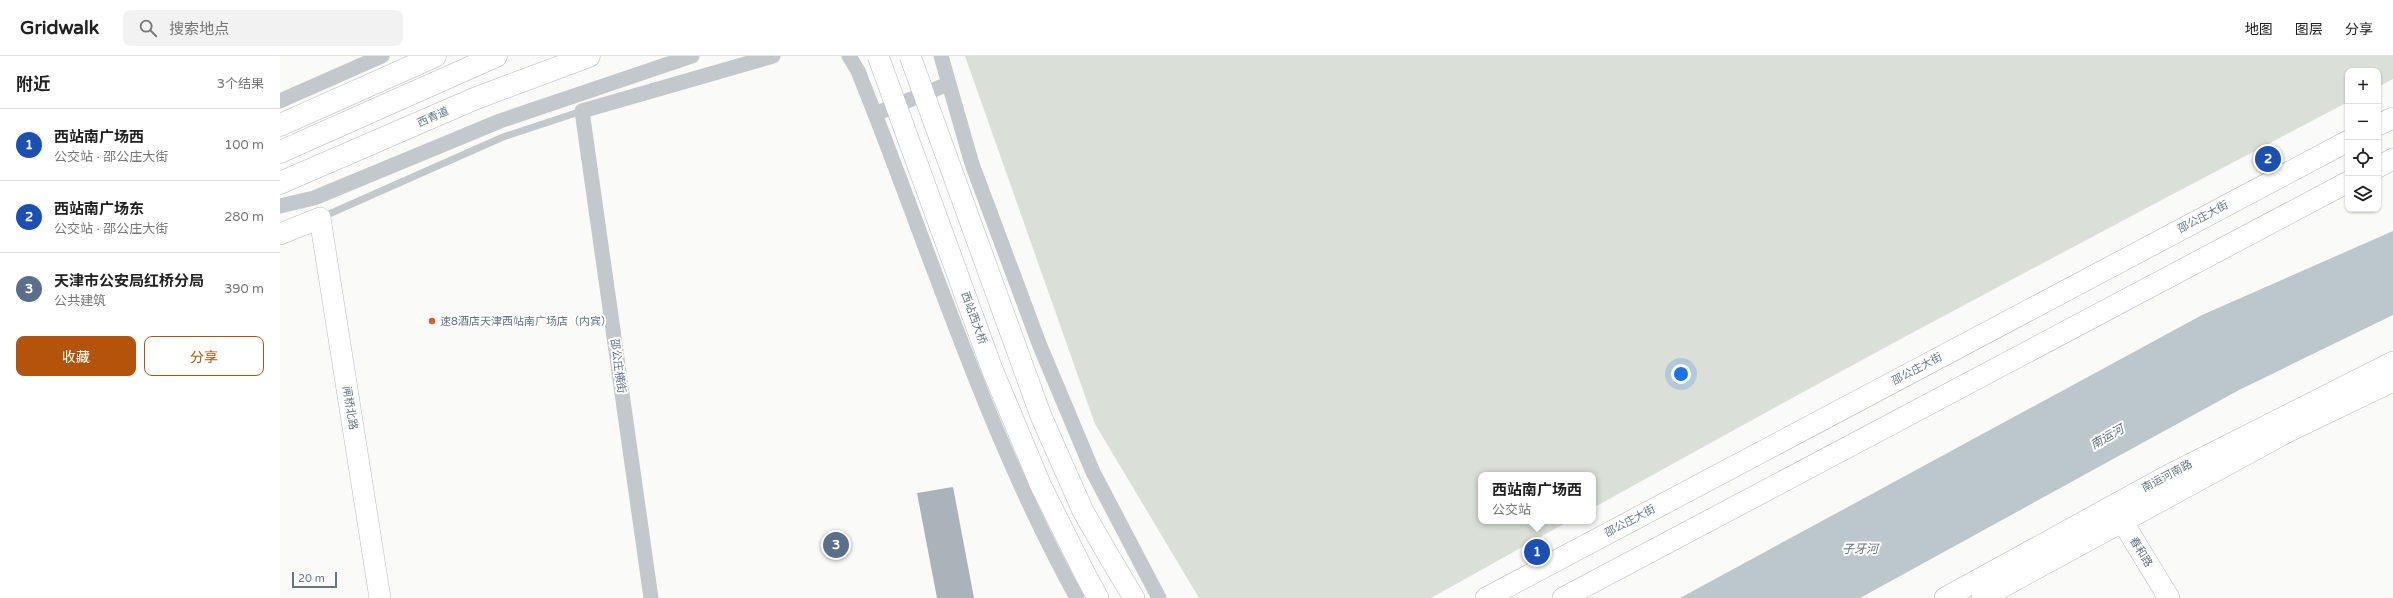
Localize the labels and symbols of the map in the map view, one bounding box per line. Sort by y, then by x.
street label: 西青道 [415,104,451,130]
pin: 2 [2255,144,2281,174]
street label: 邵公庄大街 [2176,198,2230,236]
street label: 西站西大桥 [958,290,990,346]
place label: 速8酒店天津西站南广场店（内宾） [440,315,612,328]
marker: 速8酒店天津西站南广场店（内宾） [427,316,437,326]
street label: 邵公庄横街 [608,338,628,394]
street label: 邵公庄大街 [1890,350,1944,388]
your location [1671,364,1691,384]
street label: 闸桥北路 [340,385,360,431]
water label: 南运河 [2088,421,2128,452]
street label: 南运河南路 [2140,457,2194,495]
street label: 邵公庄大街 [1603,502,1657,540]
pin: 3 [823,530,849,560]
street label: 春和路 [2127,535,2155,569]
pin: 1 [1524,537,1550,567]
water label: 子牙河 [1842,542,1880,556]
scale bar [292,570,337,589]

